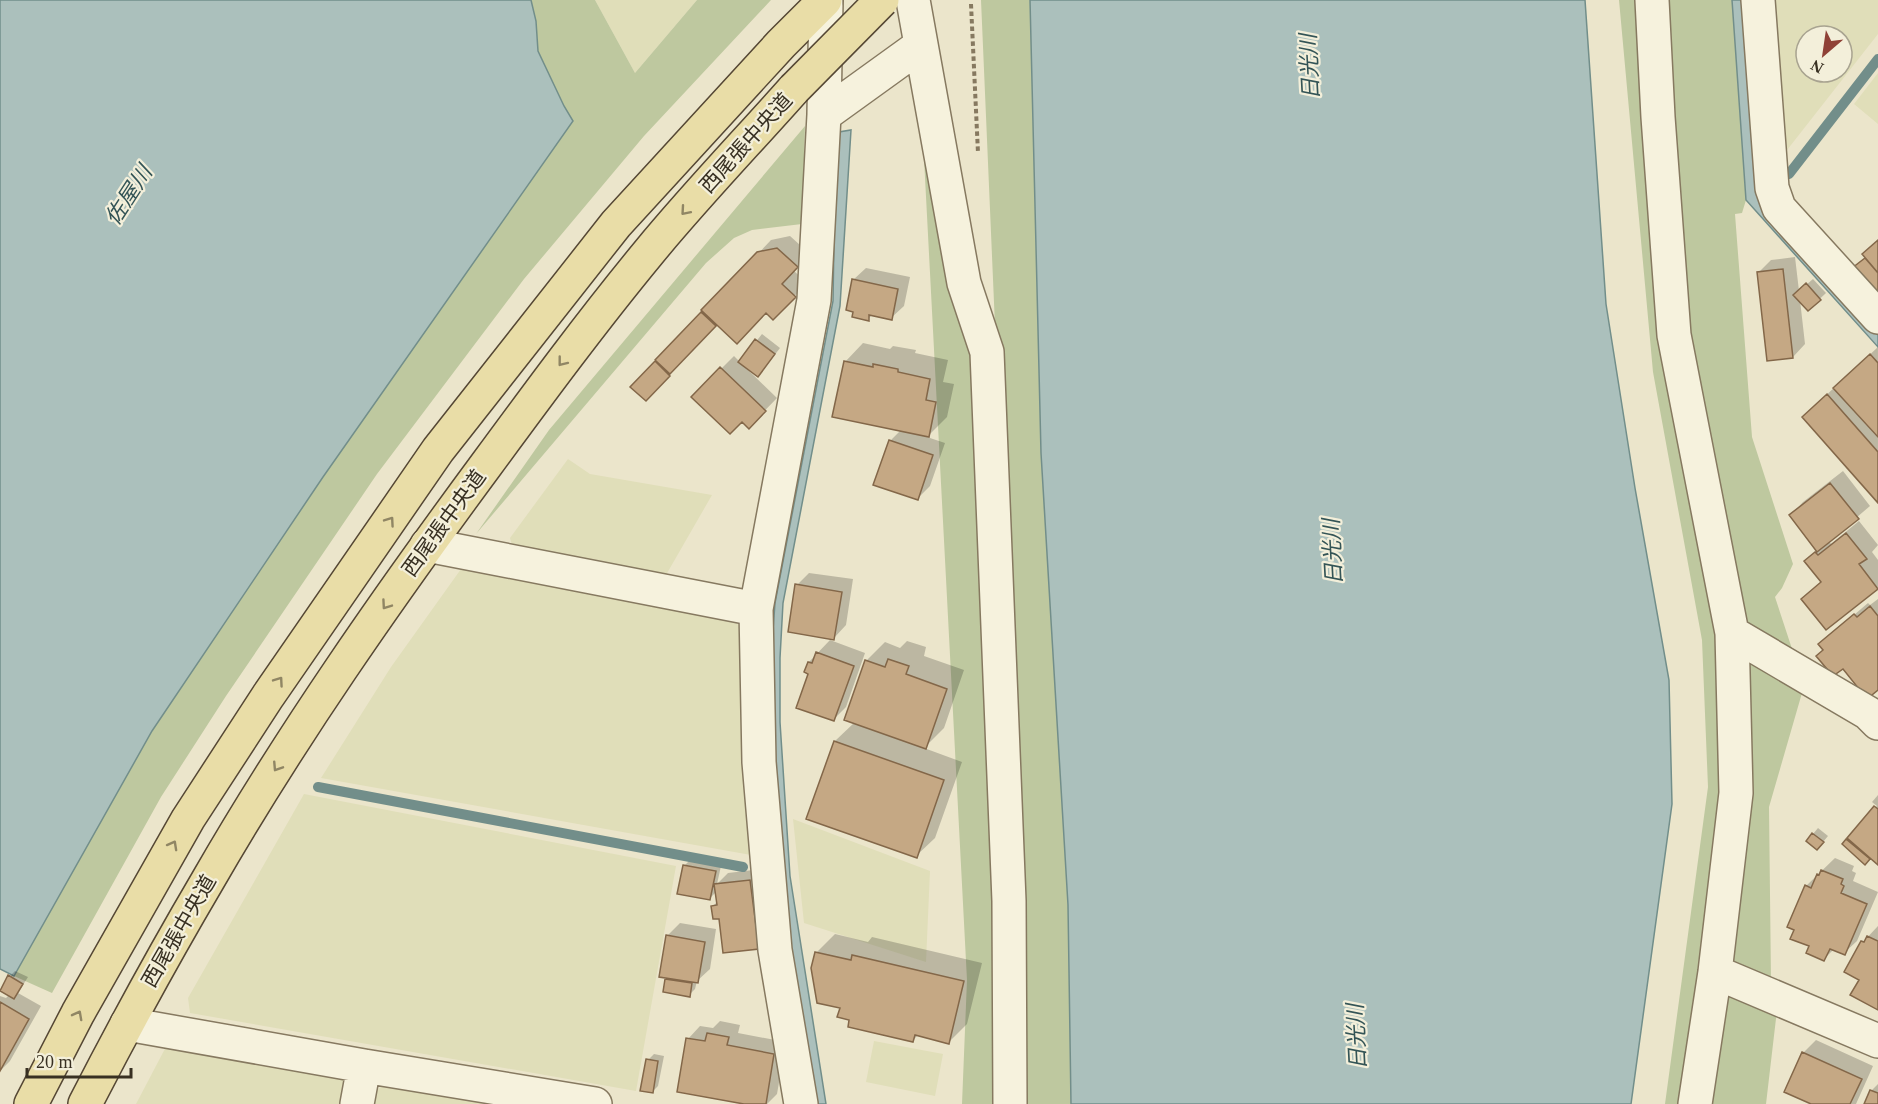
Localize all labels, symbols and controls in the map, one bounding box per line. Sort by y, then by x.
north arrow [1794,24,1854,84]
water label: 日光川 [1295,31,1324,101]
text: N [1807,56,1826,77]
street label: 西尾張中央道 [695,88,797,198]
water label: 佐屋川 [100,159,158,230]
one-way arrow [681,204,692,215]
one-way arrow [558,355,569,366]
street label: 西尾張中央道 [397,465,491,581]
one-way arrow [383,516,394,527]
water label: 日光川 [1318,516,1347,586]
one-way arrow [382,598,393,609]
one-way arrow [272,676,283,687]
one-way arrow [273,761,285,771]
one-way arrow [166,840,177,851]
street label: 西尾張中央道 [137,870,221,992]
water label: 日光川 [1342,1001,1371,1071]
one-way arrow [71,1010,82,1021]
scale bar [27,1041,130,1079]
text: 20 m [36,1052,73,1072]

